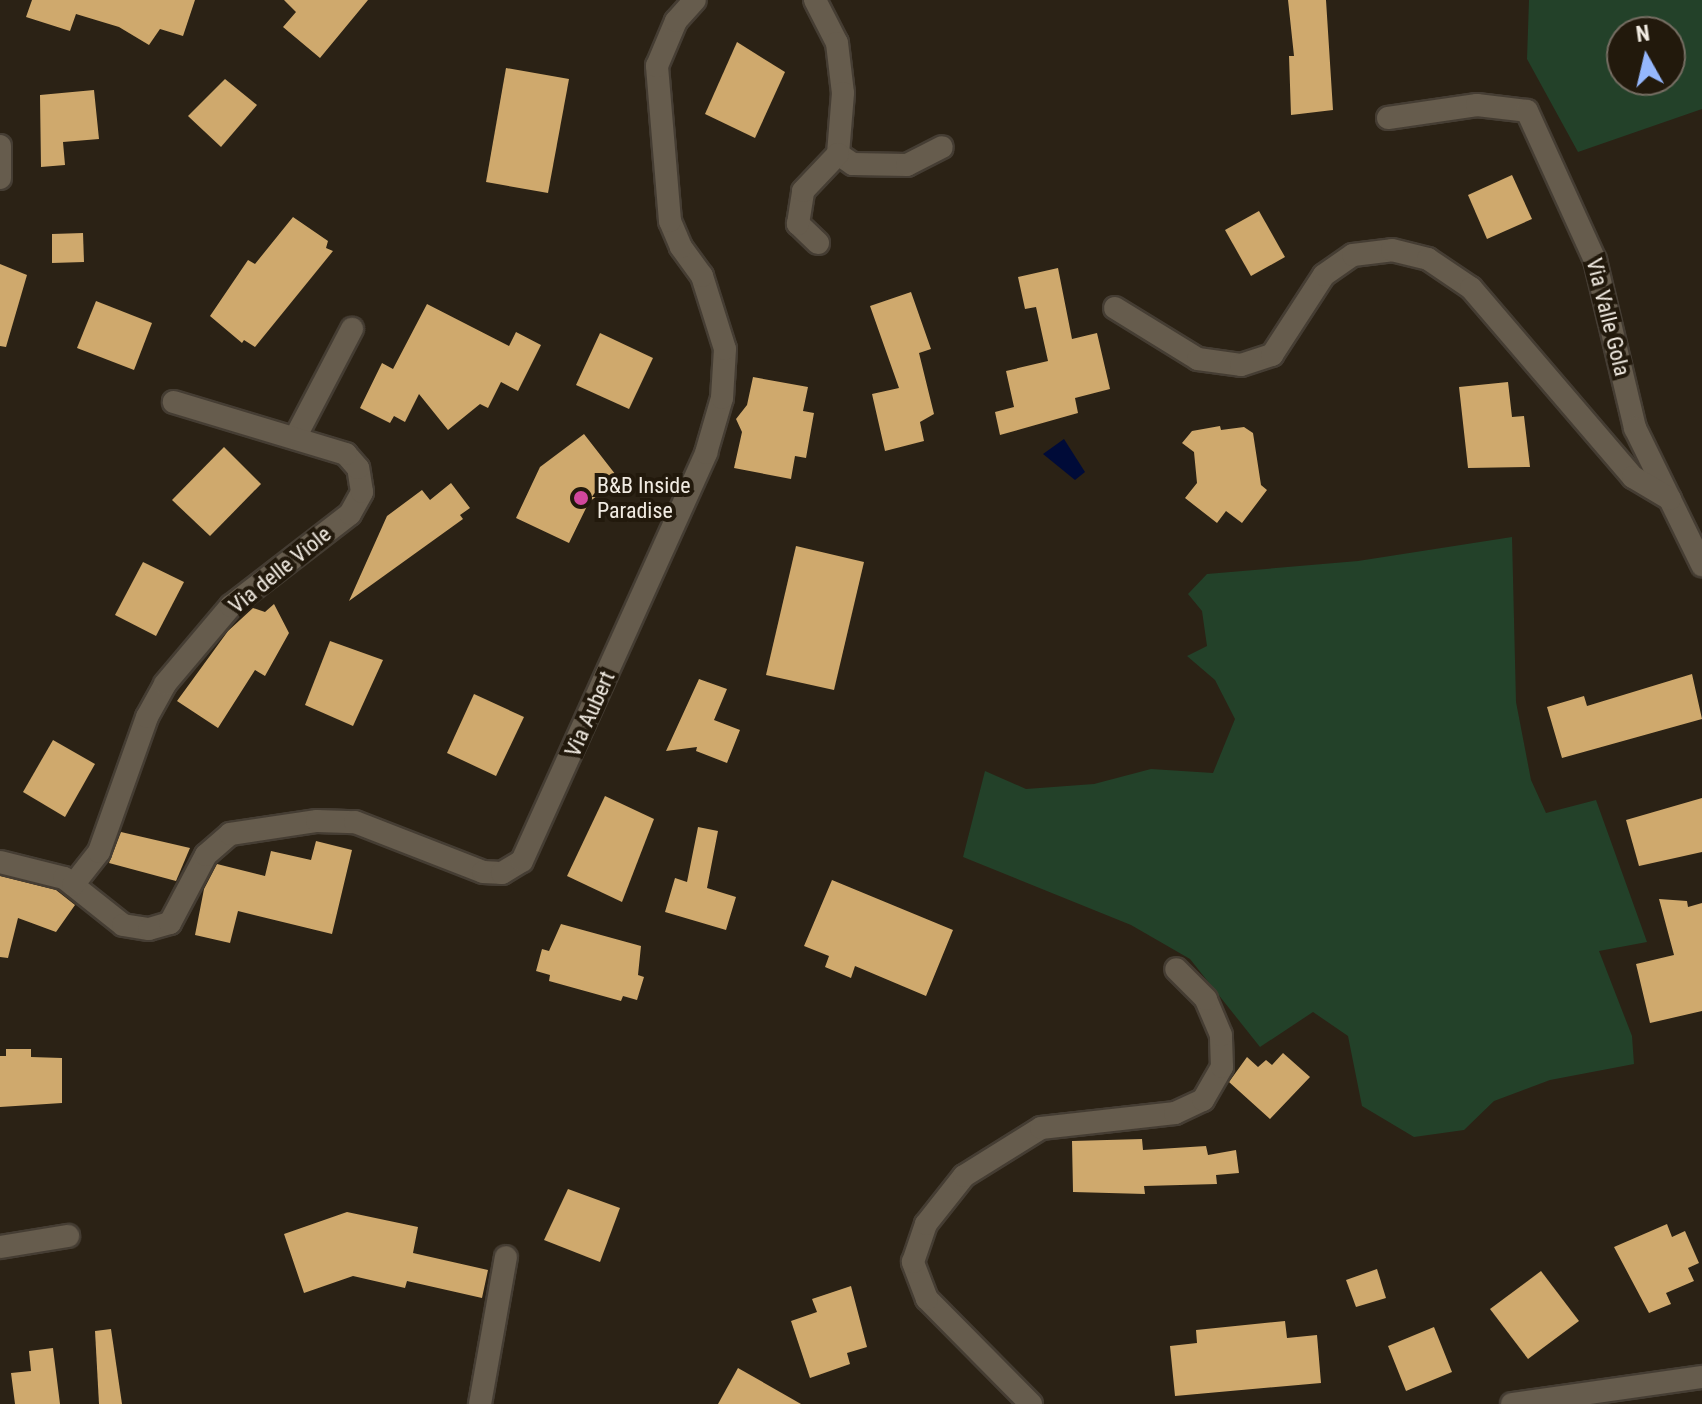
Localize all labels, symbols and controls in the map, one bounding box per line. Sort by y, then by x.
north arrow [1606,16,1686,96]
text: N [1634,20,1651,47]
street label: Via Valle Gola [1581,255,1635,379]
place label: B&B Inside Paradise [597,472,690,524]
marker: B&B Inside Paradise [572,489,590,507]
street label: Via delle Viole [224,521,336,619]
street label: Via Aubert [559,667,621,761]

